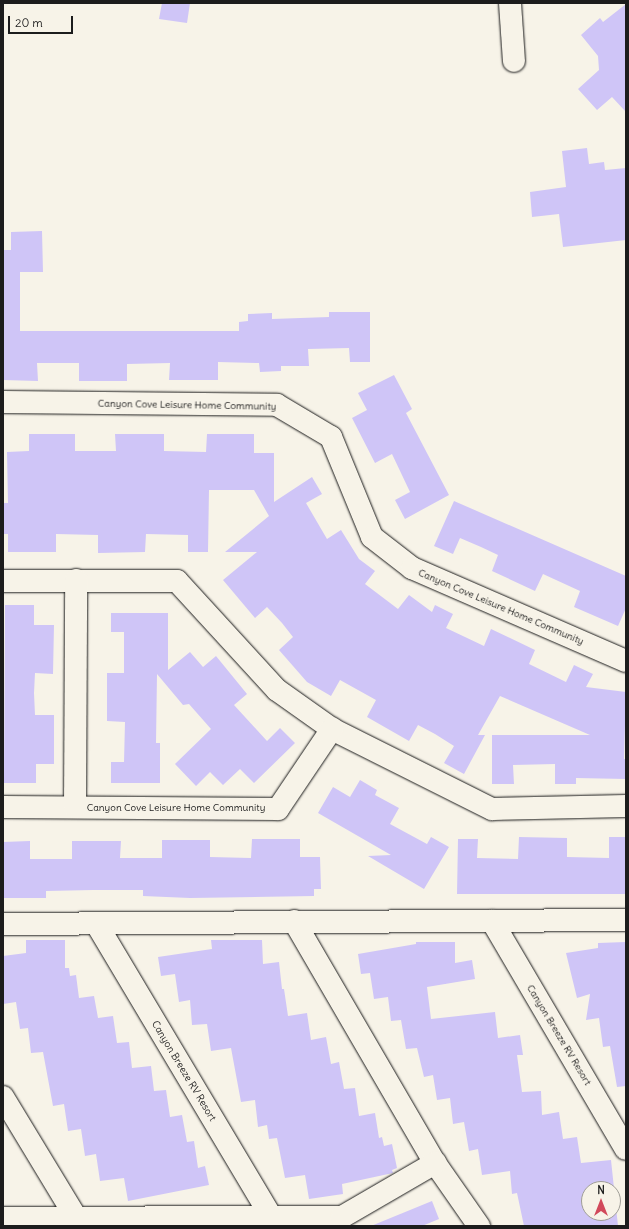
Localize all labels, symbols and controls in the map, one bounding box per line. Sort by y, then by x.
scale bar [10,8,75,34]
text: 20 m [15,15,43,30]
street label: Canyon Cove Leisure Home Community [98,397,276,413]
street label: Canyon Cove Leisure Home Community [416,567,586,647]
street label: Canyon Cove Leisure Home Community [87,802,265,814]
street label: Canyon Breeze RV Resort [524,983,594,1087]
street label: Canyon Breeze RV Resort [149,1019,219,1123]
north arrow [581,1181,621,1221]
text: N [597,1183,605,1197]

